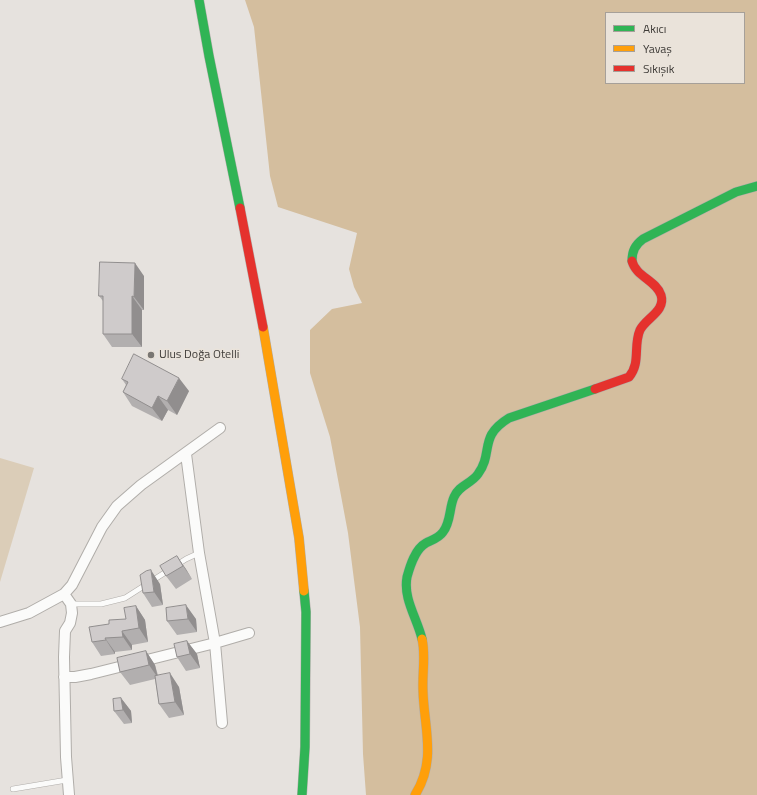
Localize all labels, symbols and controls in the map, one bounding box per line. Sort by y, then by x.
legend [605,12,745,84]
text: Akıcı [643,19,666,38]
text: Yavaş [643,39,672,58]
text: Sıkışık [643,59,674,78]
place label: Ulus Doğa Otelli [159,348,239,362]
marker: Ulus Doğa Otelli [146,350,156,360]

